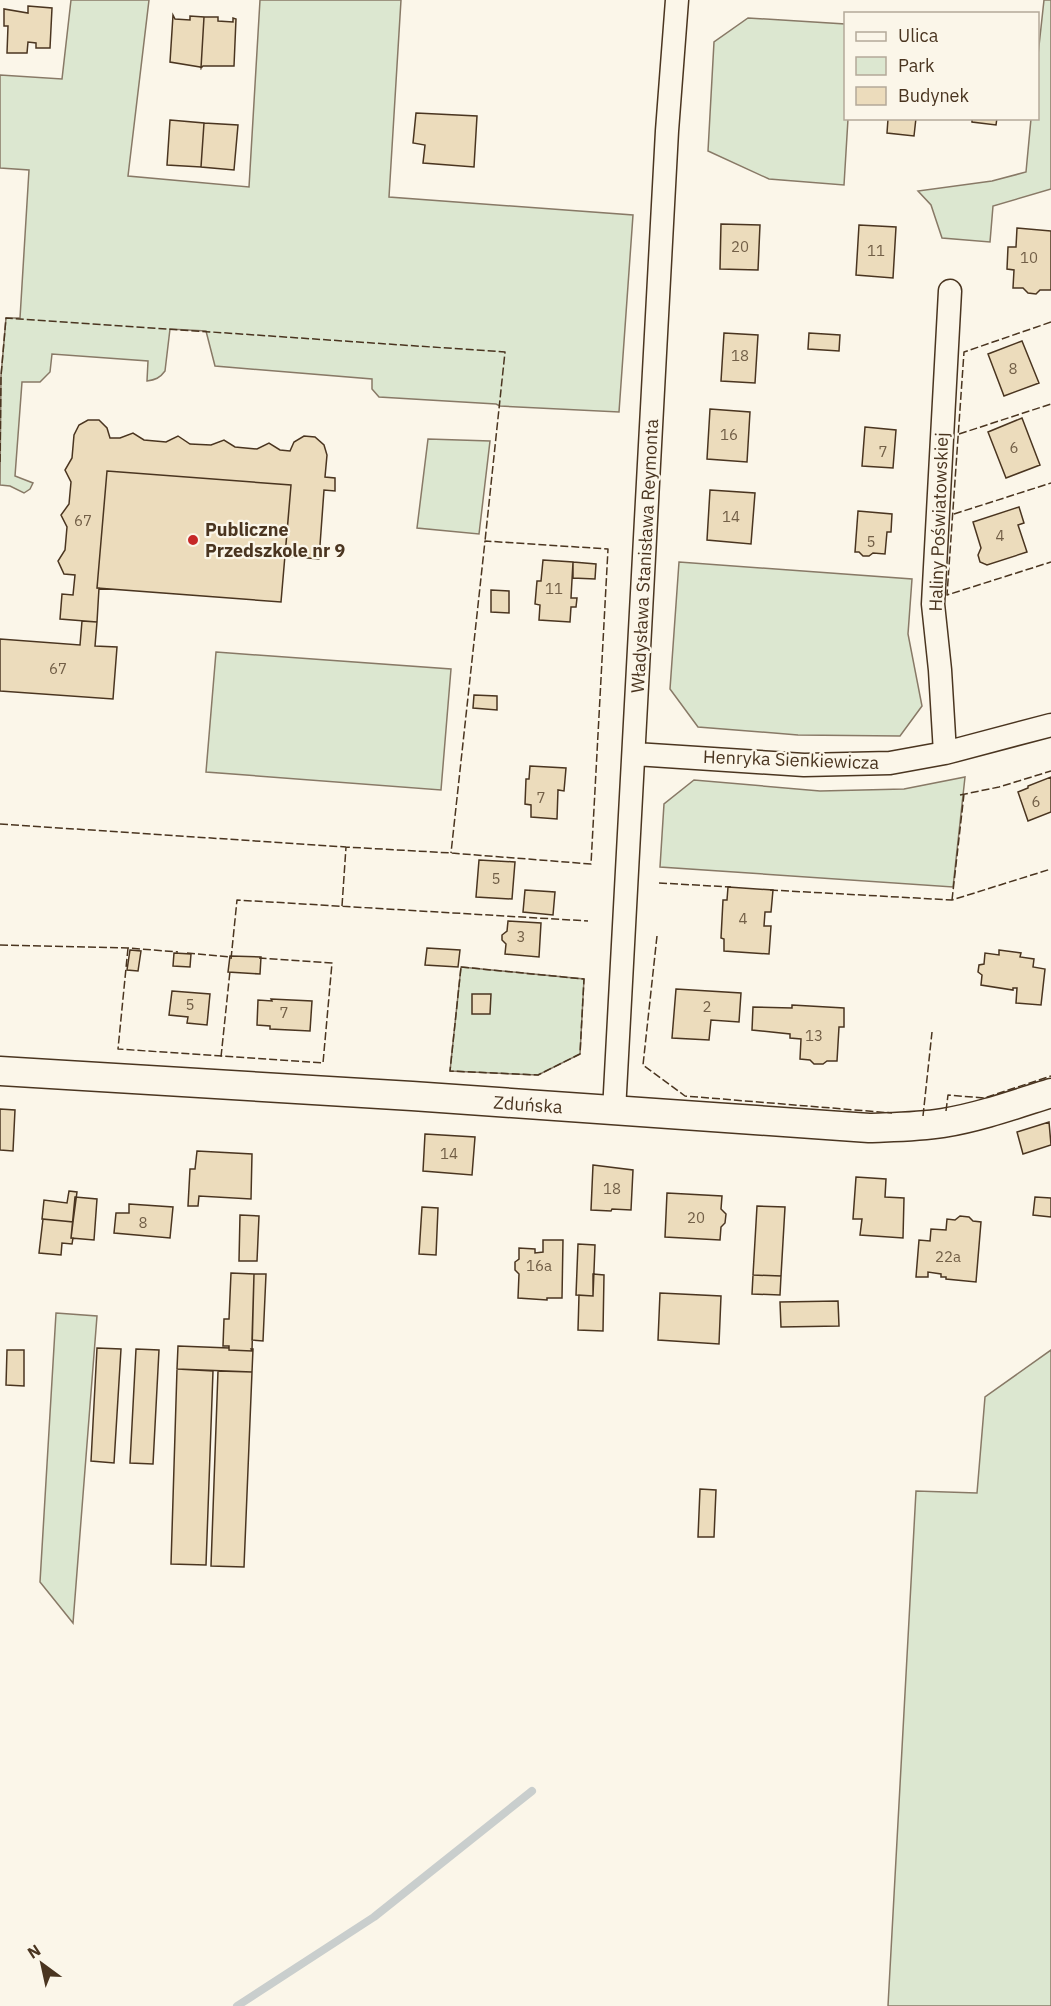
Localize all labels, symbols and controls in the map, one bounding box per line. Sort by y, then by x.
legend [844,12,1039,120]
text: Ulica [898,24,939,47]
text: Park [898,54,935,77]
text: Budynek [898,84,970,107]
house number: 20 [731,237,749,256]
house number: 11 [867,241,885,260]
house number: 10 [1020,248,1038,267]
house number: 18 [731,346,749,365]
house number: 8 [1008,359,1018,378]
street label: Władysława Stanisława Reymonta [626,418,663,694]
house number: 16 [720,425,738,444]
street label: Haliny Poświatowskiej [924,432,953,612]
house number: 6 [1009,438,1019,457]
house number: 7 [878,442,888,461]
house number: 14 [722,507,740,526]
house number: 67 [74,511,92,530]
place label: Publiczne Przedszkole nr 9 [205,518,345,562]
house number: 4 [995,526,1005,545]
house number: 5 [866,532,876,551]
marker: Publiczne Przedszkole nr 9 [186,533,200,547]
house number: 11 [545,579,563,598]
house number: 67 [49,659,67,678]
street label: Henryka Sienkiewicza [703,745,880,774]
house number: 7 [536,788,546,807]
house number: 6 [1031,792,1041,811]
house number: 5 [491,869,501,888]
house number: 4 [738,909,748,928]
house number: 3 [516,927,526,946]
house number: 5 [185,995,195,1014]
house number: 2 [702,997,712,1016]
house number: 7 [279,1003,289,1022]
house number: 13 [805,1026,823,1045]
street label: Zduńska [493,1091,564,1118]
house number: 14 [440,1144,458,1163]
house number: 18 [603,1179,621,1198]
house number: 20 [687,1208,705,1227]
house number: 8 [138,1213,148,1232]
house number: 22a [935,1247,961,1266]
house number: 16a [526,1256,552,1275]
north arrow [12,1934,72,1994]
text: N [24,1940,44,1963]

